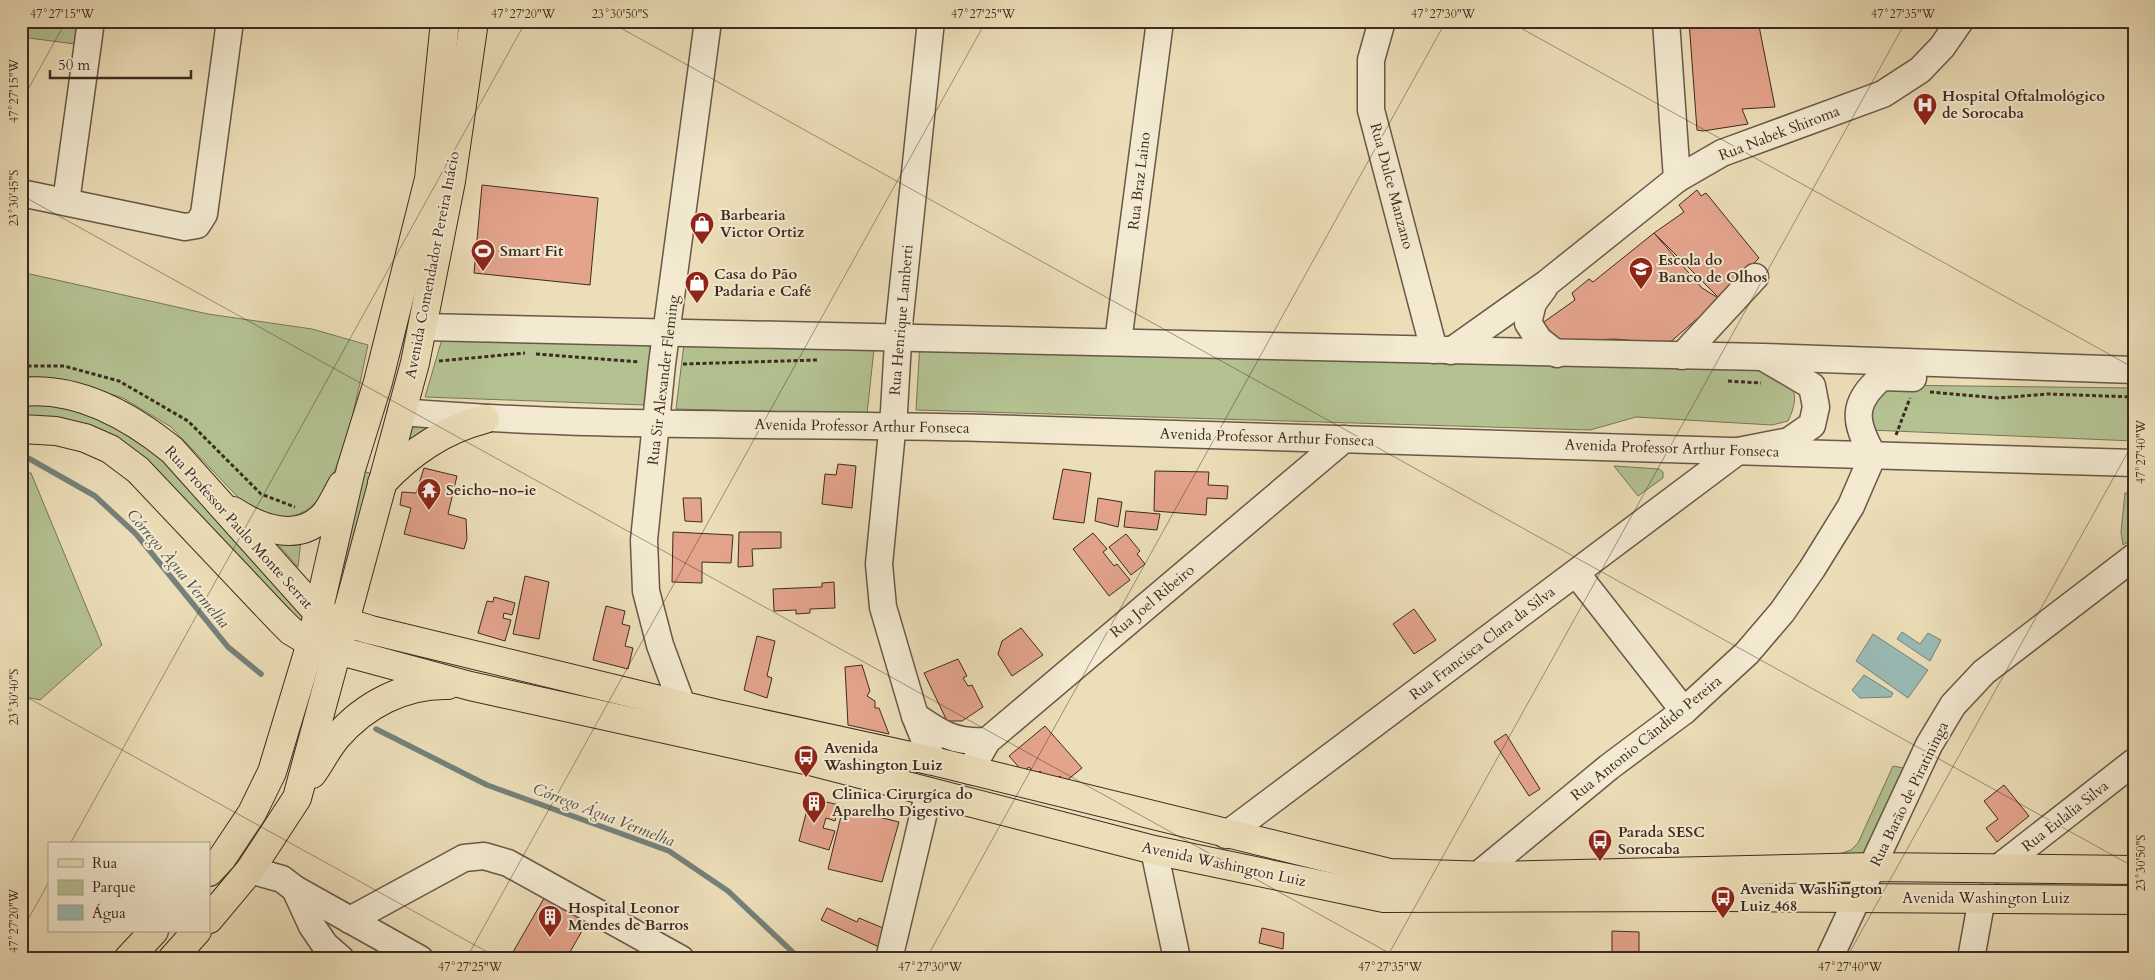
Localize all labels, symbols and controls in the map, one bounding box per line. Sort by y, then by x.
text: 47°27'15"W [30,6,95,22]
text: 47°27'20"W [491,6,556,22]
text: 23°30'50"S [592,6,648,22]
text: 47°27'25"W [951,6,1016,22]
text: 47°27'30"W [1411,6,1476,22]
text: 47°27'35"W [1871,6,1936,22]
scale bar [50,48,191,80]
text: 50 m [58,55,90,75]
text: 47°27'15"W [6,58,22,123]
place label: Hospital Oftalmológico de Sorocaba [1942,86,2105,123]
hospital icon: Hospital Oftalmológico de Sorocaba [1912,92,1938,126]
street label: Rua Nabek Shiroma [1716,101,1843,165]
street label: Rua Dulce Manzano [1366,121,1418,251]
street label: Rua Braz Laino [1123,131,1155,231]
street label: Avenida Comendador Pereira Inácio [400,149,464,381]
text: 23°30'45"S [6,170,22,226]
place label: Barbearia Victor Ortiz [720,205,805,242]
shop icon: Barbearia Victor Ortiz [689,211,715,245]
sports icon: Smart Fit [470,238,496,272]
place label: Smart Fit [500,241,564,261]
street label: Rua Henrique Lamberti [884,244,918,396]
place label: Escola do Banco de Olhos [1658,250,1767,287]
school or university icon: Escola do Banco de Olhos [1628,256,1654,290]
place label: Casa do Pão Padaria e Café [714,264,812,301]
shop icon: Casa do Pão Padaria e Café [684,270,710,304]
street label: Rua Sir Alexander Fleming [643,293,683,466]
street label: Avenida Professor Arthur Fonseca [754,414,970,438]
text: 47°27'40"W [2133,419,2149,484]
street label: Avenida Professor Arthur Fonseca [1159,423,1375,451]
street label: Avenida Professor Arthur Fonseca [1564,434,1780,462]
street label: Rua Professor Paulo Monte Serrat [160,441,318,613]
temple icon: Seicho-no-ie [416,477,442,511]
place label: Seicho-no-ie [446,480,536,500]
water label: Córrego Àgua Vermelha [122,504,235,633]
street label: Rua Joel Ribeiro [1106,560,1198,642]
street label: Rua Francisca Clara da Silva [1405,581,1559,704]
text: 23°30'40"S [6,669,22,725]
street label: Rua Antonio Cândido Pereira [1566,670,1726,805]
street label: Rua Barão de Piratininga [1865,718,1953,870]
place label: Avenida Washington Luiz [823,738,943,775]
bus stop icon: Avenida Washington Luiz [793,744,819,778]
street label: Rua Eulalia Silva [2017,775,2113,856]
water label: Córrego Água Vermelha [530,778,678,852]
place label: Clinica Cirurgíca do Aparelho Digestivo [832,784,973,821]
building icon: Clinica Cirurgíca do Aparelho Digestivo [801,790,827,824]
place label: Parada SESC Sorocaba [1618,822,1705,859]
bus stop icon: Parada SESC Sorocaba [1587,828,1613,862]
text: 23°30'50"S [2133,835,2149,891]
street label: Avenida Washington Luiz [1140,837,1308,891]
legend [48,842,210,932]
text: Rua [92,853,118,873]
text: Parque [92,877,136,897]
place label: Avenida Washington Luiz 468 [1740,879,1883,916]
bus stop icon: Avenida Washington Luiz 468 [1710,885,1736,919]
text: 47°27'20"W [6,888,22,953]
street label: Avenida Washington Luiz [1902,888,2070,908]
place label: Hospital Leonor Mendes de Barros [568,898,689,935]
text: Água [92,903,126,923]
building icon: Hospital Leonor Mendes de Barros [537,904,563,938]
text: 47°27'25"W [438,959,503,975]
text: 47°27'30"W [898,959,963,975]
text: 47°27'35"W [1358,959,1423,975]
text: 47°27'40"W [1818,959,1883,975]

